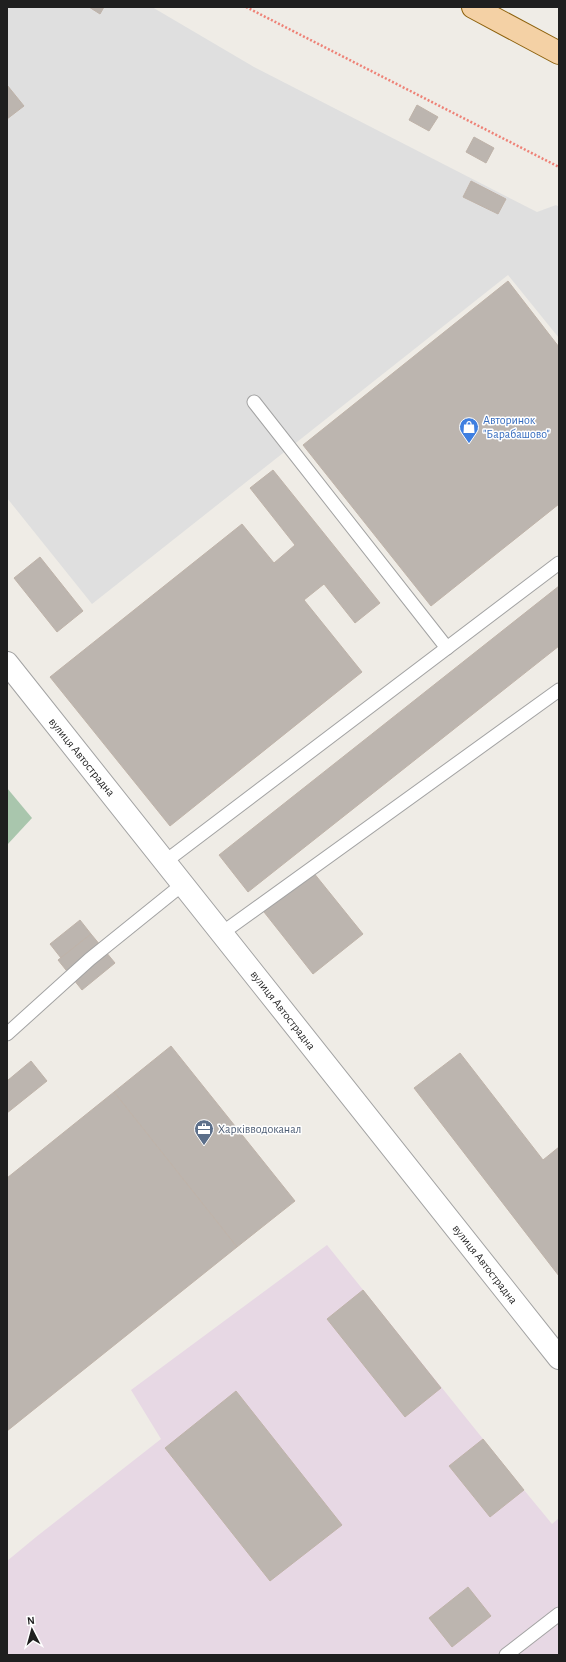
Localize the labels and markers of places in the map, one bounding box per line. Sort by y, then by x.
place label: Авторинок "Барабашово" [483,414,550,440]
shop icon: Авторинок "Барабашово" [458,416,480,444]
office icon: Харківводоканал [193,1118,215,1146]
place label: Харківводоканал [218,1123,301,1135]

